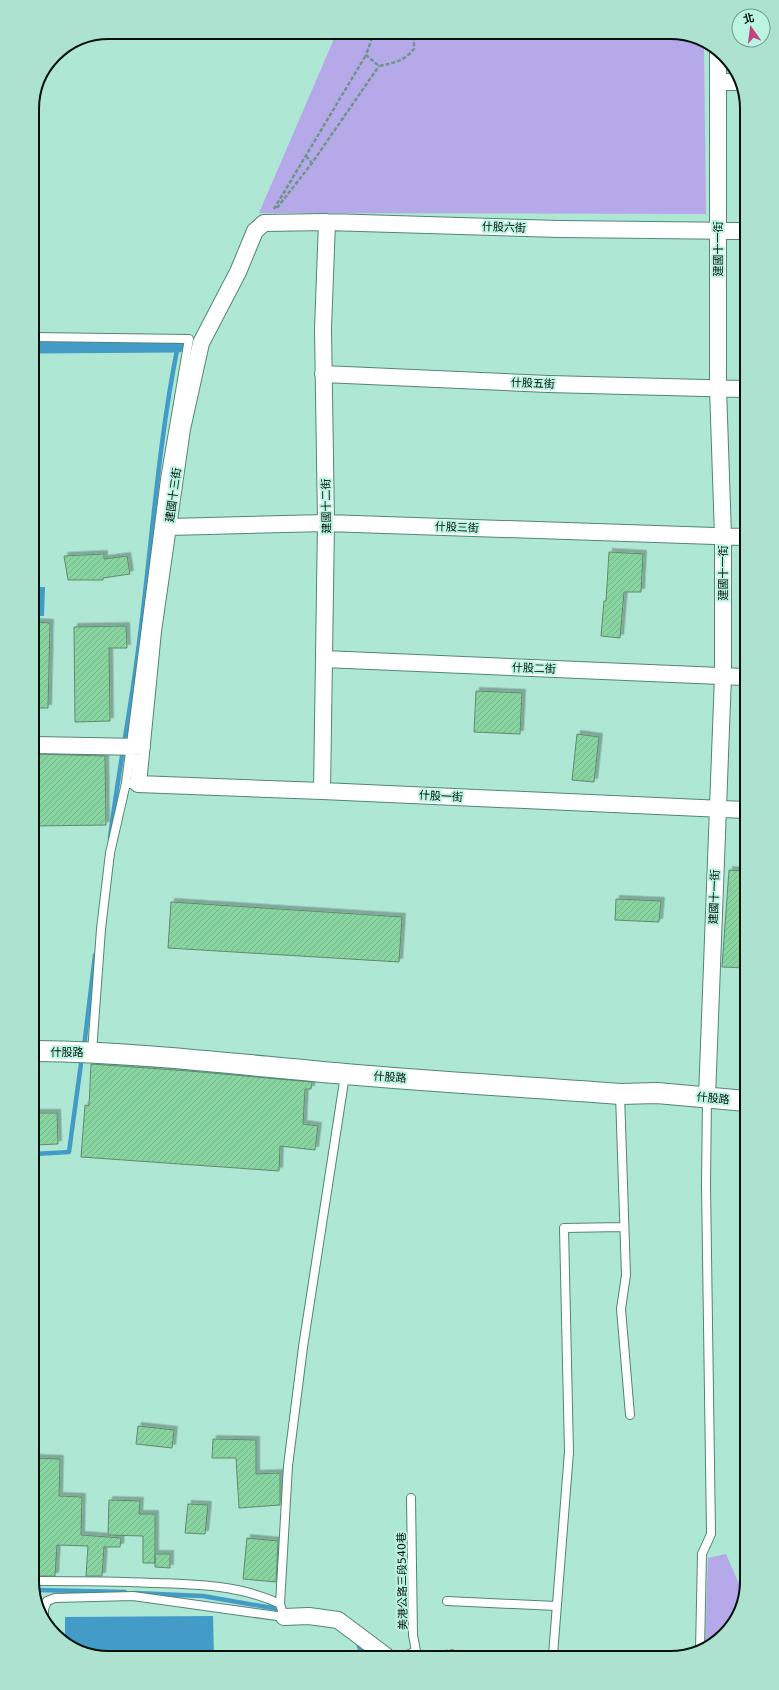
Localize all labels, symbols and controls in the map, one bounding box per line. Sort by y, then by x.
north arrow [731,8,771,48]
text: 北 [742,11,756,26]
street label: 什股六街 [482,220,526,235]
street label: 建國十一街 [712,222,725,277]
street label: 什股五街 [511,376,555,391]
street label: 建國十三街 [163,467,184,523]
street label: 建國十二街 [320,478,333,534]
street label: 什股三街 [435,520,479,535]
street label: 建國十一街 [717,546,730,601]
street label: 什股二街 [512,661,556,676]
street label: 什股一街 [419,789,463,804]
street label: 建國十一街 [707,869,722,925]
street label: 什股路 [51,1046,84,1059]
street label: 什股路 [373,1070,407,1085]
street label: 什股路 [696,1091,730,1106]
street label: 美港公路三段540巷 [395,1532,410,1630]

